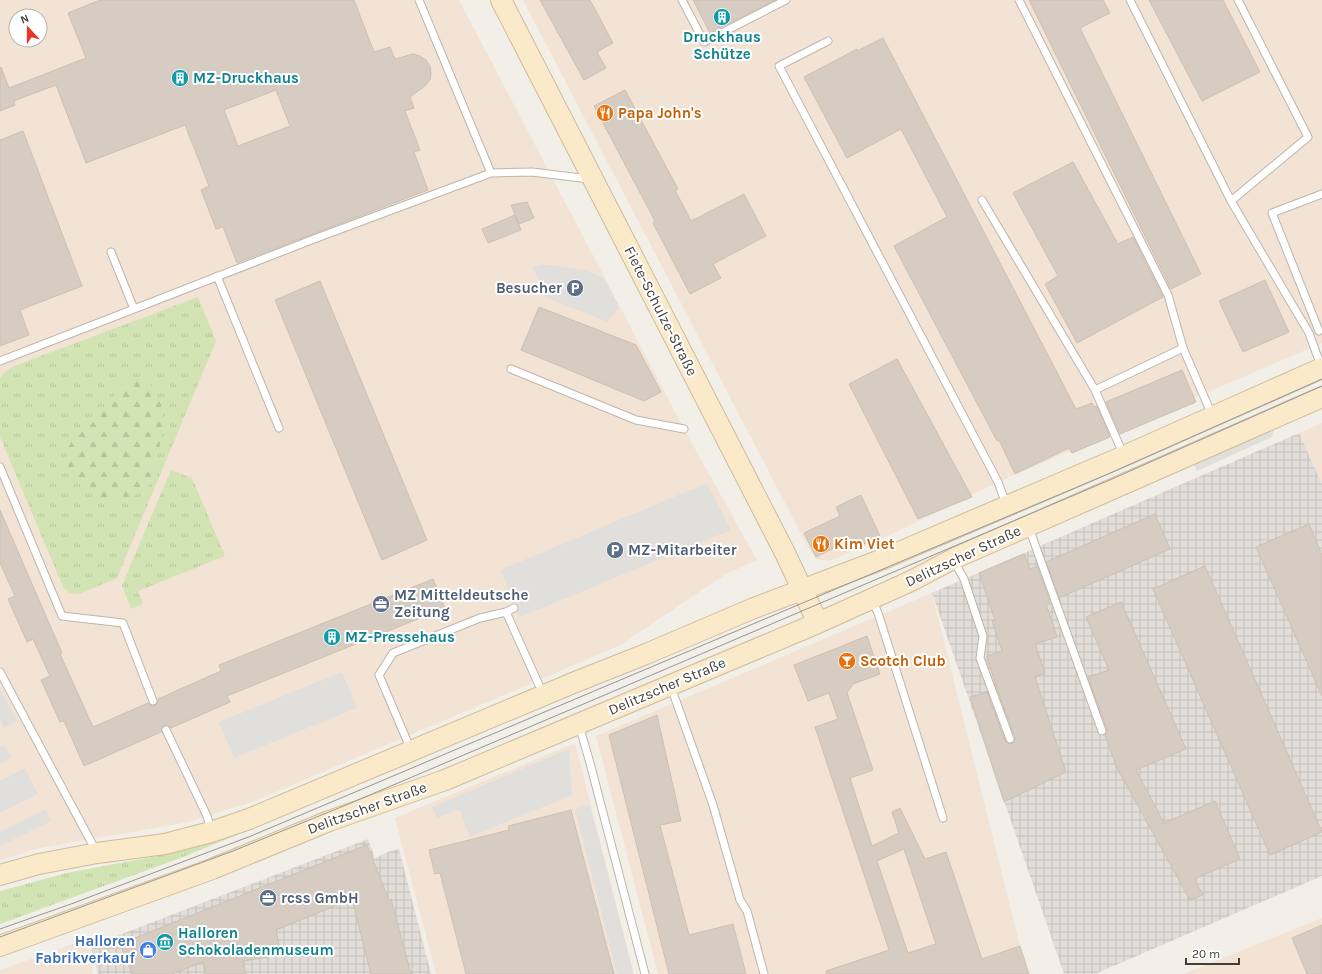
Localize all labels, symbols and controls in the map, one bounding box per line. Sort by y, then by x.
building icon: Druckhaus Schütze [712,7,732,27]
north arrow [8,8,48,48]
text: N [19,12,31,27]
place label: Druckhaus Schütze [683,28,761,63]
building icon: MZ-Druckhaus [170,68,190,88]
place label: MZ-Druckhaus [193,69,299,87]
restaurant icon: Papa John's [595,103,615,123]
place label: Papa John's [618,104,702,122]
street label: Fiete-Schulze-Straße [621,243,701,379]
parking icon: Besucher [565,278,585,298]
place label: Besucher [496,279,562,297]
street label: Delitzscher Straße [902,521,1024,591]
restaurant icon: Kim Viet [811,534,831,554]
place label: Kim Viet [834,535,895,553]
parking icon: MZ-Mitarbeiter [605,540,625,560]
place label: MZ-Mitarbeiter [628,541,737,559]
place label: MZ Mitteldeutsche Zeitung [394,586,528,621]
office icon: MZ Mitteldeutsche Zeitung [371,594,391,614]
building icon: MZ-Pressehaus [322,627,342,647]
place label: MZ-Pressehaus [345,628,455,646]
bar icon: Scotch Club [837,651,857,671]
place label: Scotch Club [860,652,946,670]
street label: Delitzscher Straße [606,653,728,719]
street label: Delitzscher Straße [305,778,429,838]
office icon: rcss GmbH [258,888,278,908]
place label: rcss GmbH [281,889,359,907]
place label: Halloren Schokoladenmuseum [178,924,334,959]
place label: Halloren Fabrikverkauf [35,932,135,967]
museum icon: Halloren Schokoladenmuseum [155,932,175,952]
shop icon: Halloren Fabrikverkauf [138,940,158,960]
scale bar [1186,940,1239,966]
text: 20 m [1192,947,1220,961]

